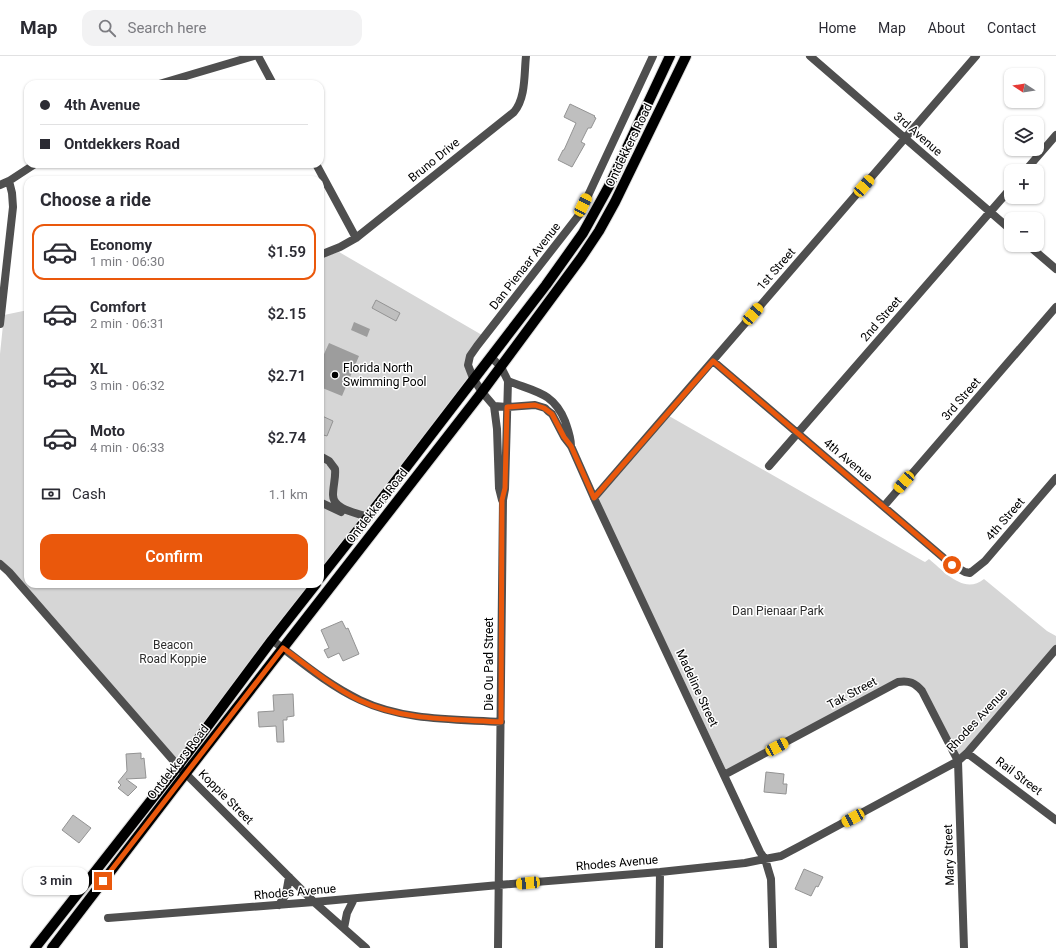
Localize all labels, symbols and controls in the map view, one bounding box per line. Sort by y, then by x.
search box [82,10,362,46]
text: Map [20,16,58,39]
icon: search [96,17,118,39]
text: Search here [128,19,206,37]
text: Home [818,20,856,36]
text: Map [878,20,906,36]
text: About [928,20,965,36]
text: Contact [987,20,1036,36]
north arrow [1004,68,1044,108]
map controls [1004,68,1044,252]
text: 4th Avenue [64,96,140,114]
street label: Ontdekkers Road [603,101,655,189]
street label: 3rd Avenue [891,109,945,159]
button: layers [1004,116,1044,156]
text: Ontdekkers Road [64,135,180,153]
street label: Bruno Drive [406,135,462,185]
button: + [1004,164,1044,204]
car [852,173,876,199]
text: Choose a ride [40,189,151,210]
car [572,192,594,218]
button: − [1004,212,1044,252]
street label: Dan Pienaar Avenue [487,220,563,312]
icon: car [42,234,78,270]
text: Economy [90,236,152,254]
text: $1.59 [267,243,306,261]
street label: 1st Street [754,245,798,293]
text: 1 min · 06:30 [90,254,165,269]
street label: 2nd Street [858,294,904,344]
icon: car [42,296,78,332]
text: Comfort [90,298,146,316]
car [741,301,765,327]
text: $2.15 [267,305,306,323]
text: 2 min · 06:31 [90,316,165,331]
icon: car [42,358,78,394]
text: XL [90,360,108,378]
place label: Florida North Swimming Pool [343,361,426,389]
text: $2.71 [267,367,306,385]
marker: Florida North Swimming Pool [330,370,340,380]
street label: 3rd Street [939,375,983,423]
text: 3 min · 06:32 [90,378,165,393]
icon: car [42,420,78,456]
text: Moto [90,422,125,440]
text: $2.74 [267,429,306,447]
street label: 4th Avenue [821,436,875,484]
text: 4 min · 06:33 [90,440,165,455]
street label: Ontdekkers Road [343,466,411,546]
car [892,469,916,495]
icon: cash [40,483,62,505]
text: Cash [72,485,106,503]
text: 1.1 km [269,487,308,502]
street label: 4th Street [983,495,1027,543]
button: Confirm [40,534,308,580]
route start [943,556,961,574]
park label: Dan Pienaar Park [732,604,825,618]
street label: Die Ou Pad Street [482,617,496,711]
park label: Beacon Road Koppie [139,638,207,666]
street label: Madeline Street [673,647,721,729]
street label: Tak Street [825,674,879,712]
street label: Rhodes Avenue [944,685,1010,755]
street label: Ontdekkers Road [144,722,212,802]
car [764,736,790,758]
street label: Rail Street [993,754,1045,798]
street label: Koppie Street [196,767,256,827]
car [840,807,866,829]
street label: Mary Street [941,824,957,886]
street label: Rhodes Avenue [575,852,659,874]
callout: 3 min [23,867,89,895]
route end [94,872,112,890]
text: 3 min [40,873,72,888]
car [516,876,540,890]
street label: Rhodes Avenue [253,881,337,903]

